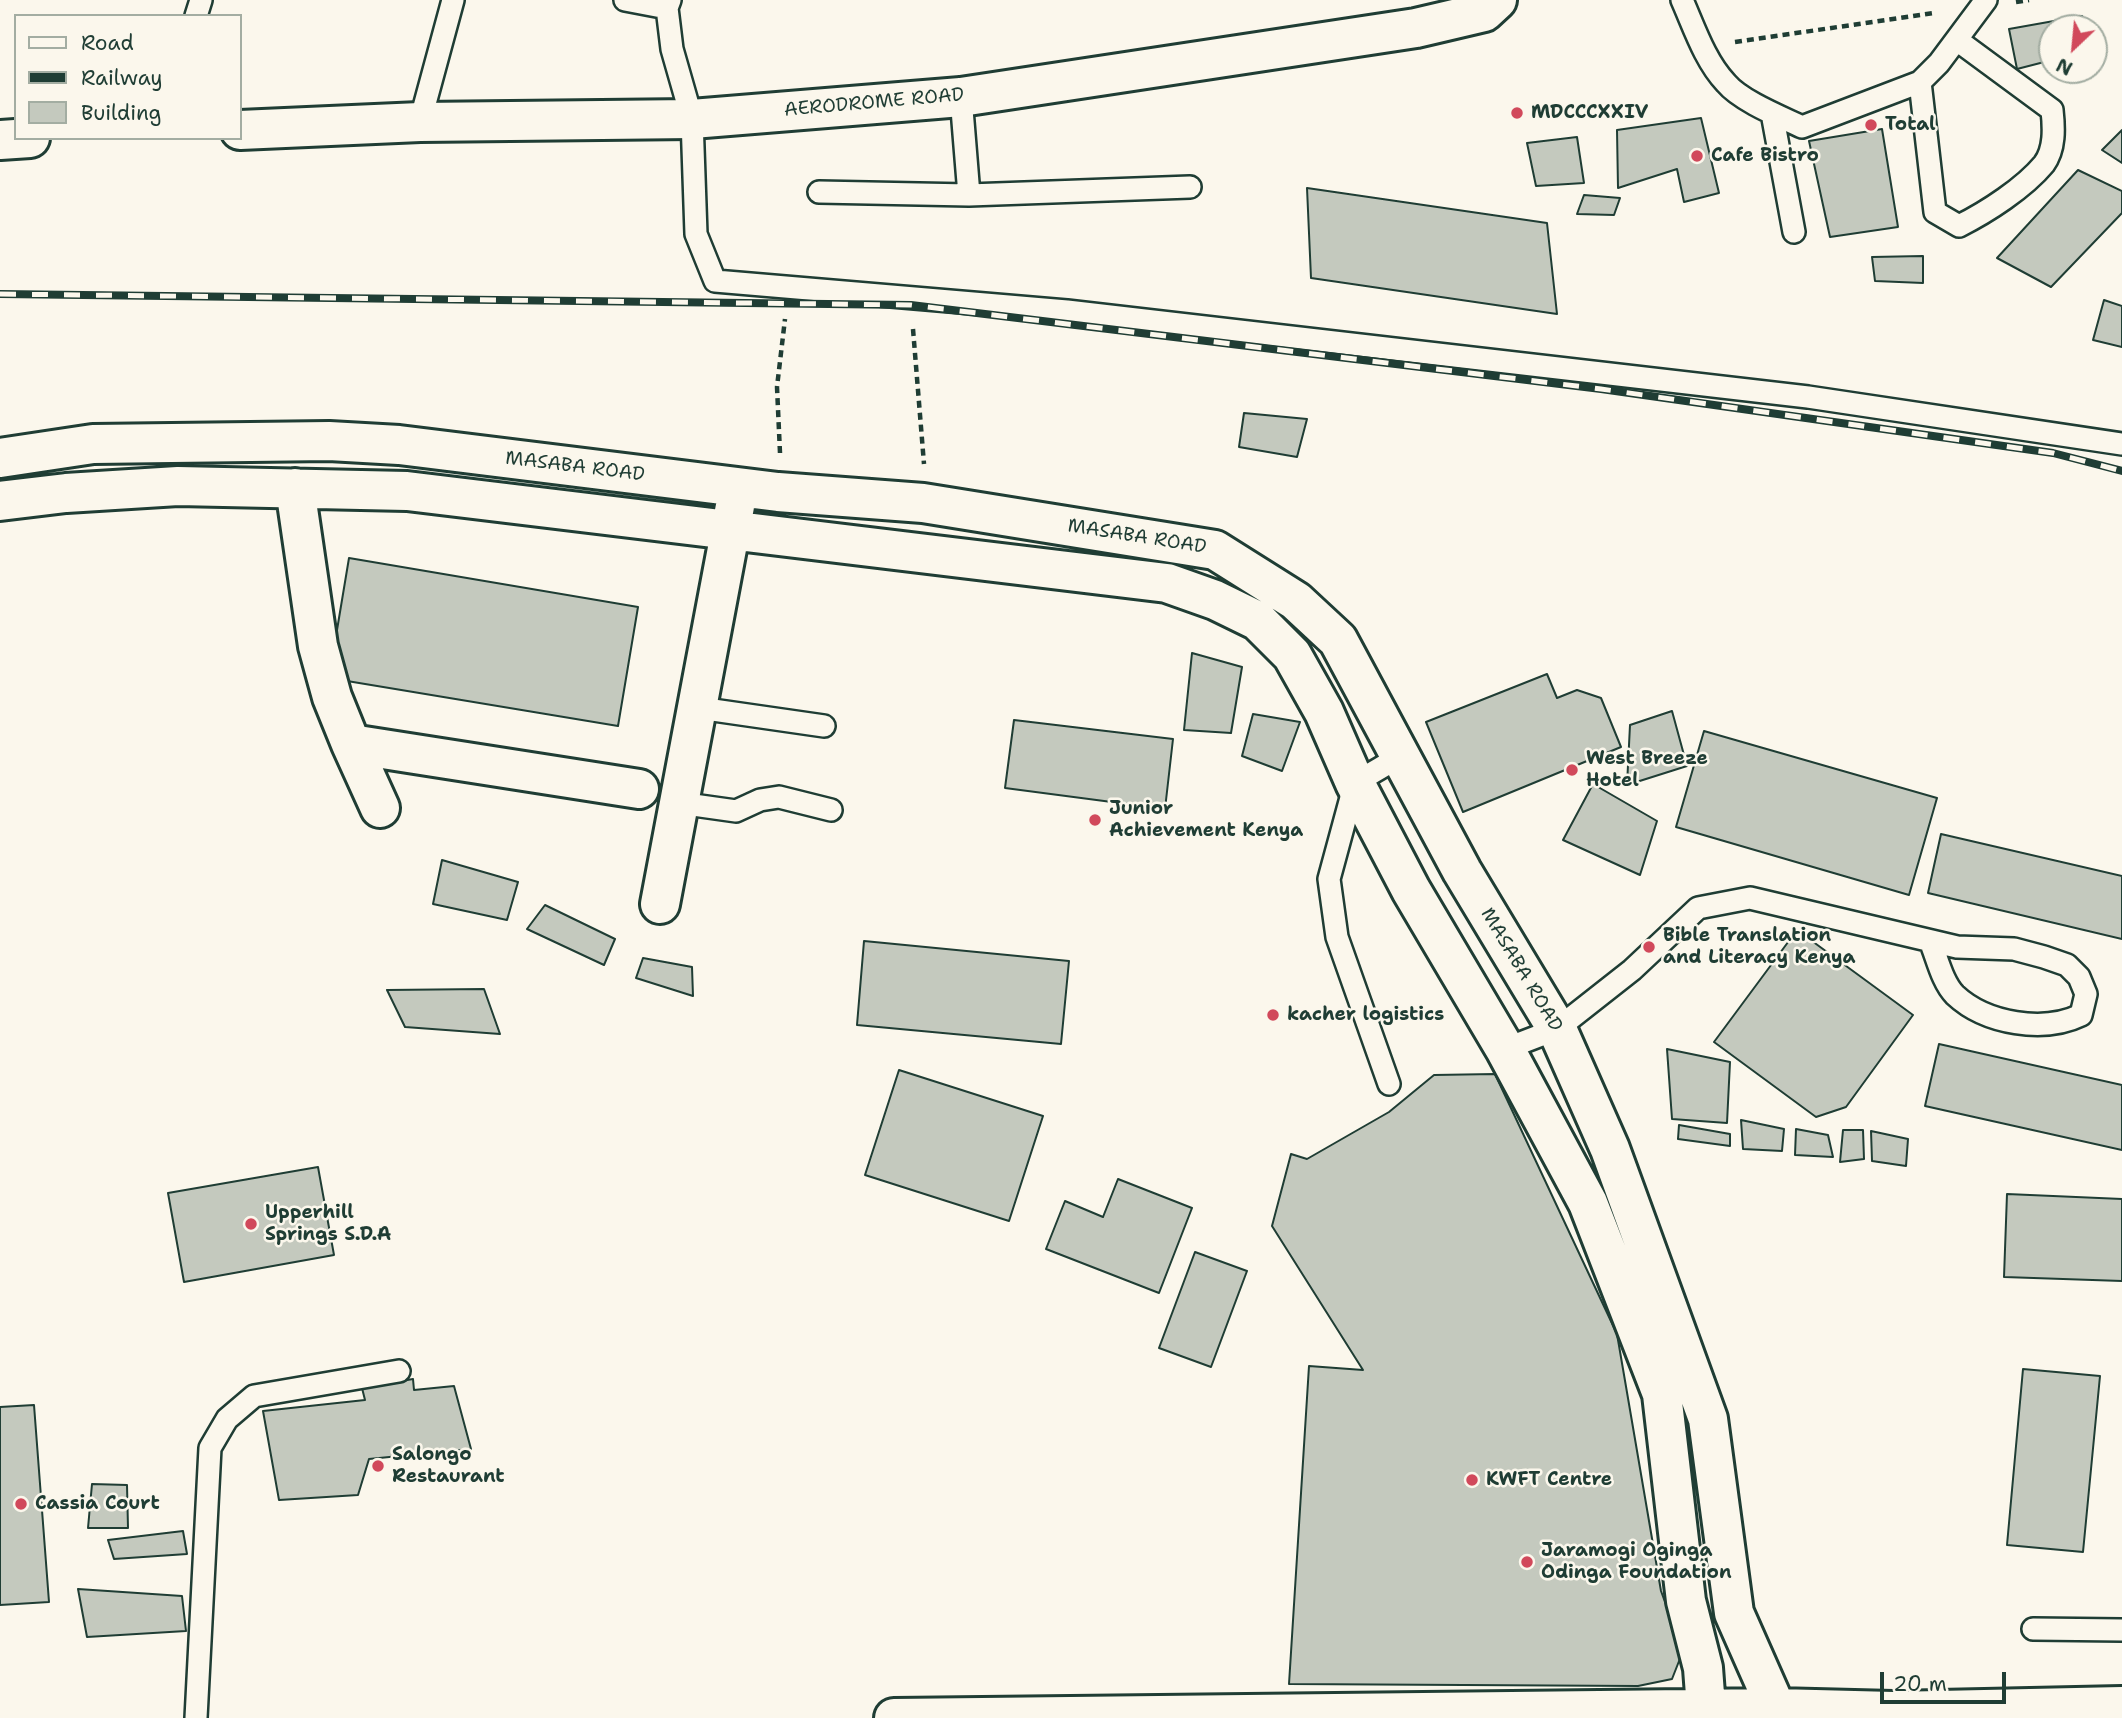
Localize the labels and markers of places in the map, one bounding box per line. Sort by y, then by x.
place label: MDCCCXXIV [1531,102,1648,124]
marker: MDCCCXXIV [1509,105,1525,121]
place label: Total [1885,114,1936,136]
marker: Total [1863,117,1879,133]
place label: Cafe Bistro [1711,145,1819,167]
marker: Cafe Bistro [1689,148,1705,164]
place label: West Breeze Hotel [1586,748,1708,792]
marker: West Breeze Hotel [1564,762,1580,778]
place label: Junior Achievement Kenya [1109,798,1303,842]
marker: Junior Achievement Kenya [1087,812,1103,828]
place label: Bible Translation and Literacy Kenya [1663,925,1856,969]
marker: Bible Translation and Literacy Kenya [1641,939,1657,955]
place label: kacher logistics [1287,1004,1444,1026]
marker: kacher logistics [1265,1007,1281,1023]
place label: Upperhill Springs S.D.A [265,1202,391,1246]
marker: Upperhill Springs S.D.A [243,1216,259,1232]
place label: Salongo Restaurant [392,1444,505,1488]
marker: Salongo Restaurant [370,1458,386,1474]
place label: KWFT Centre [1486,1469,1612,1491]
marker: KWFT Centre [1464,1472,1480,1488]
place label: Cassia Court [35,1493,160,1515]
marker: Cassia Court [13,1496,29,1512]
place label: Jaramogi Oginga Odinga Foundation [1541,1540,1732,1584]
marker: Jaramogi Oginga Odinga Foundation [1519,1554,1535,1570]

